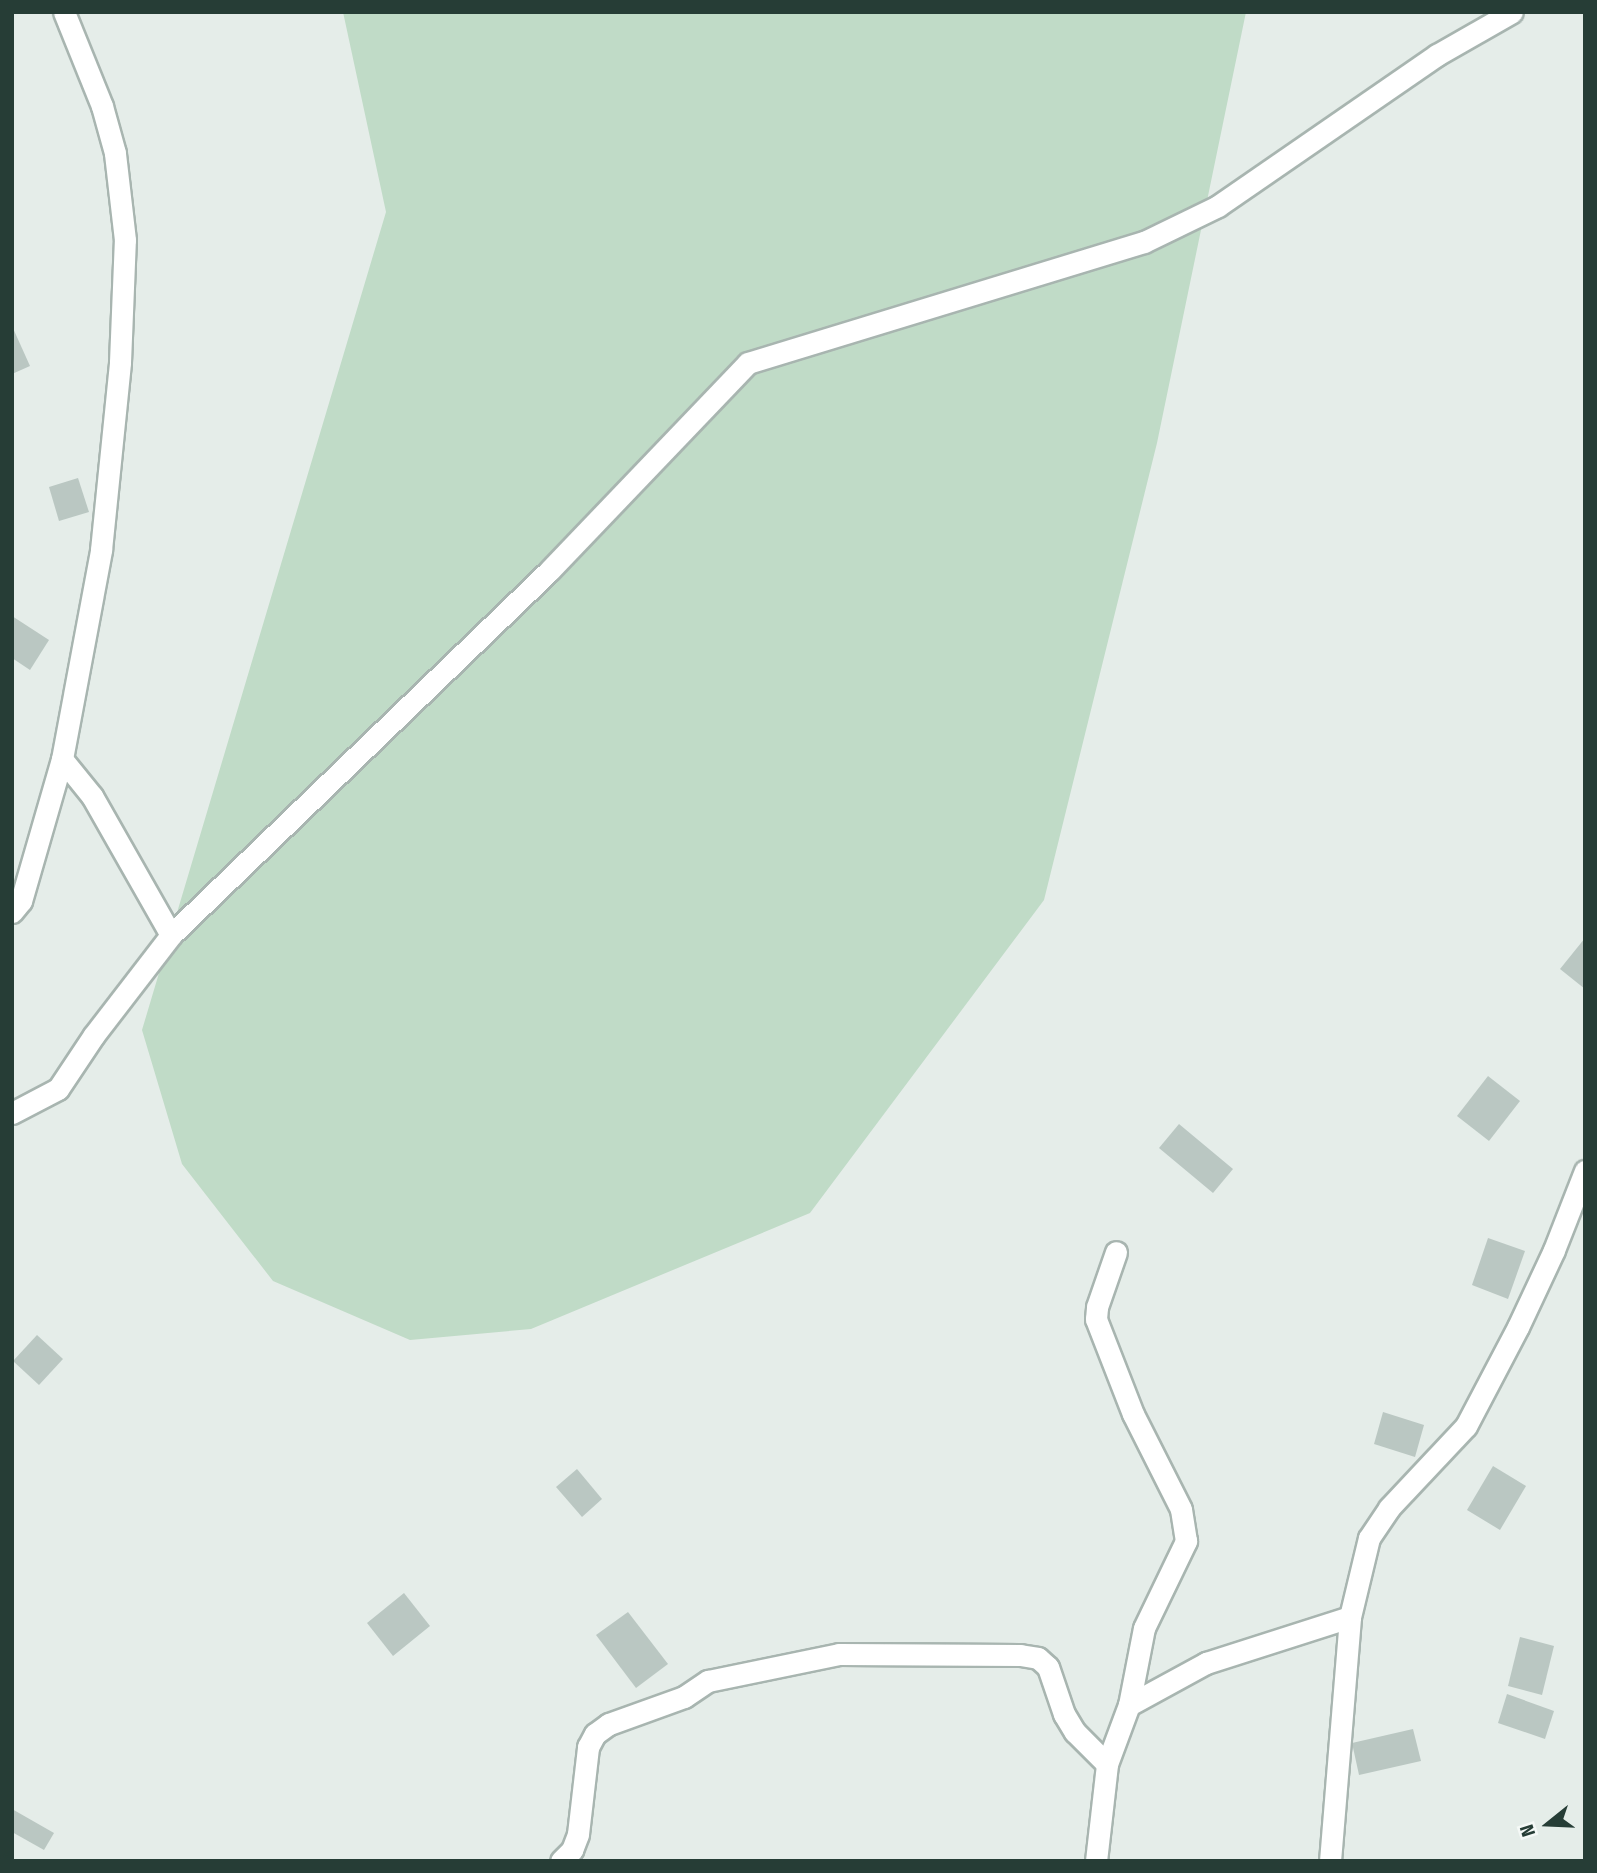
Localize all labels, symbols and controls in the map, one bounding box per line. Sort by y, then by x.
north arrow [1513,1789,1583,1859]
text: N [1515,1822,1540,1840]

